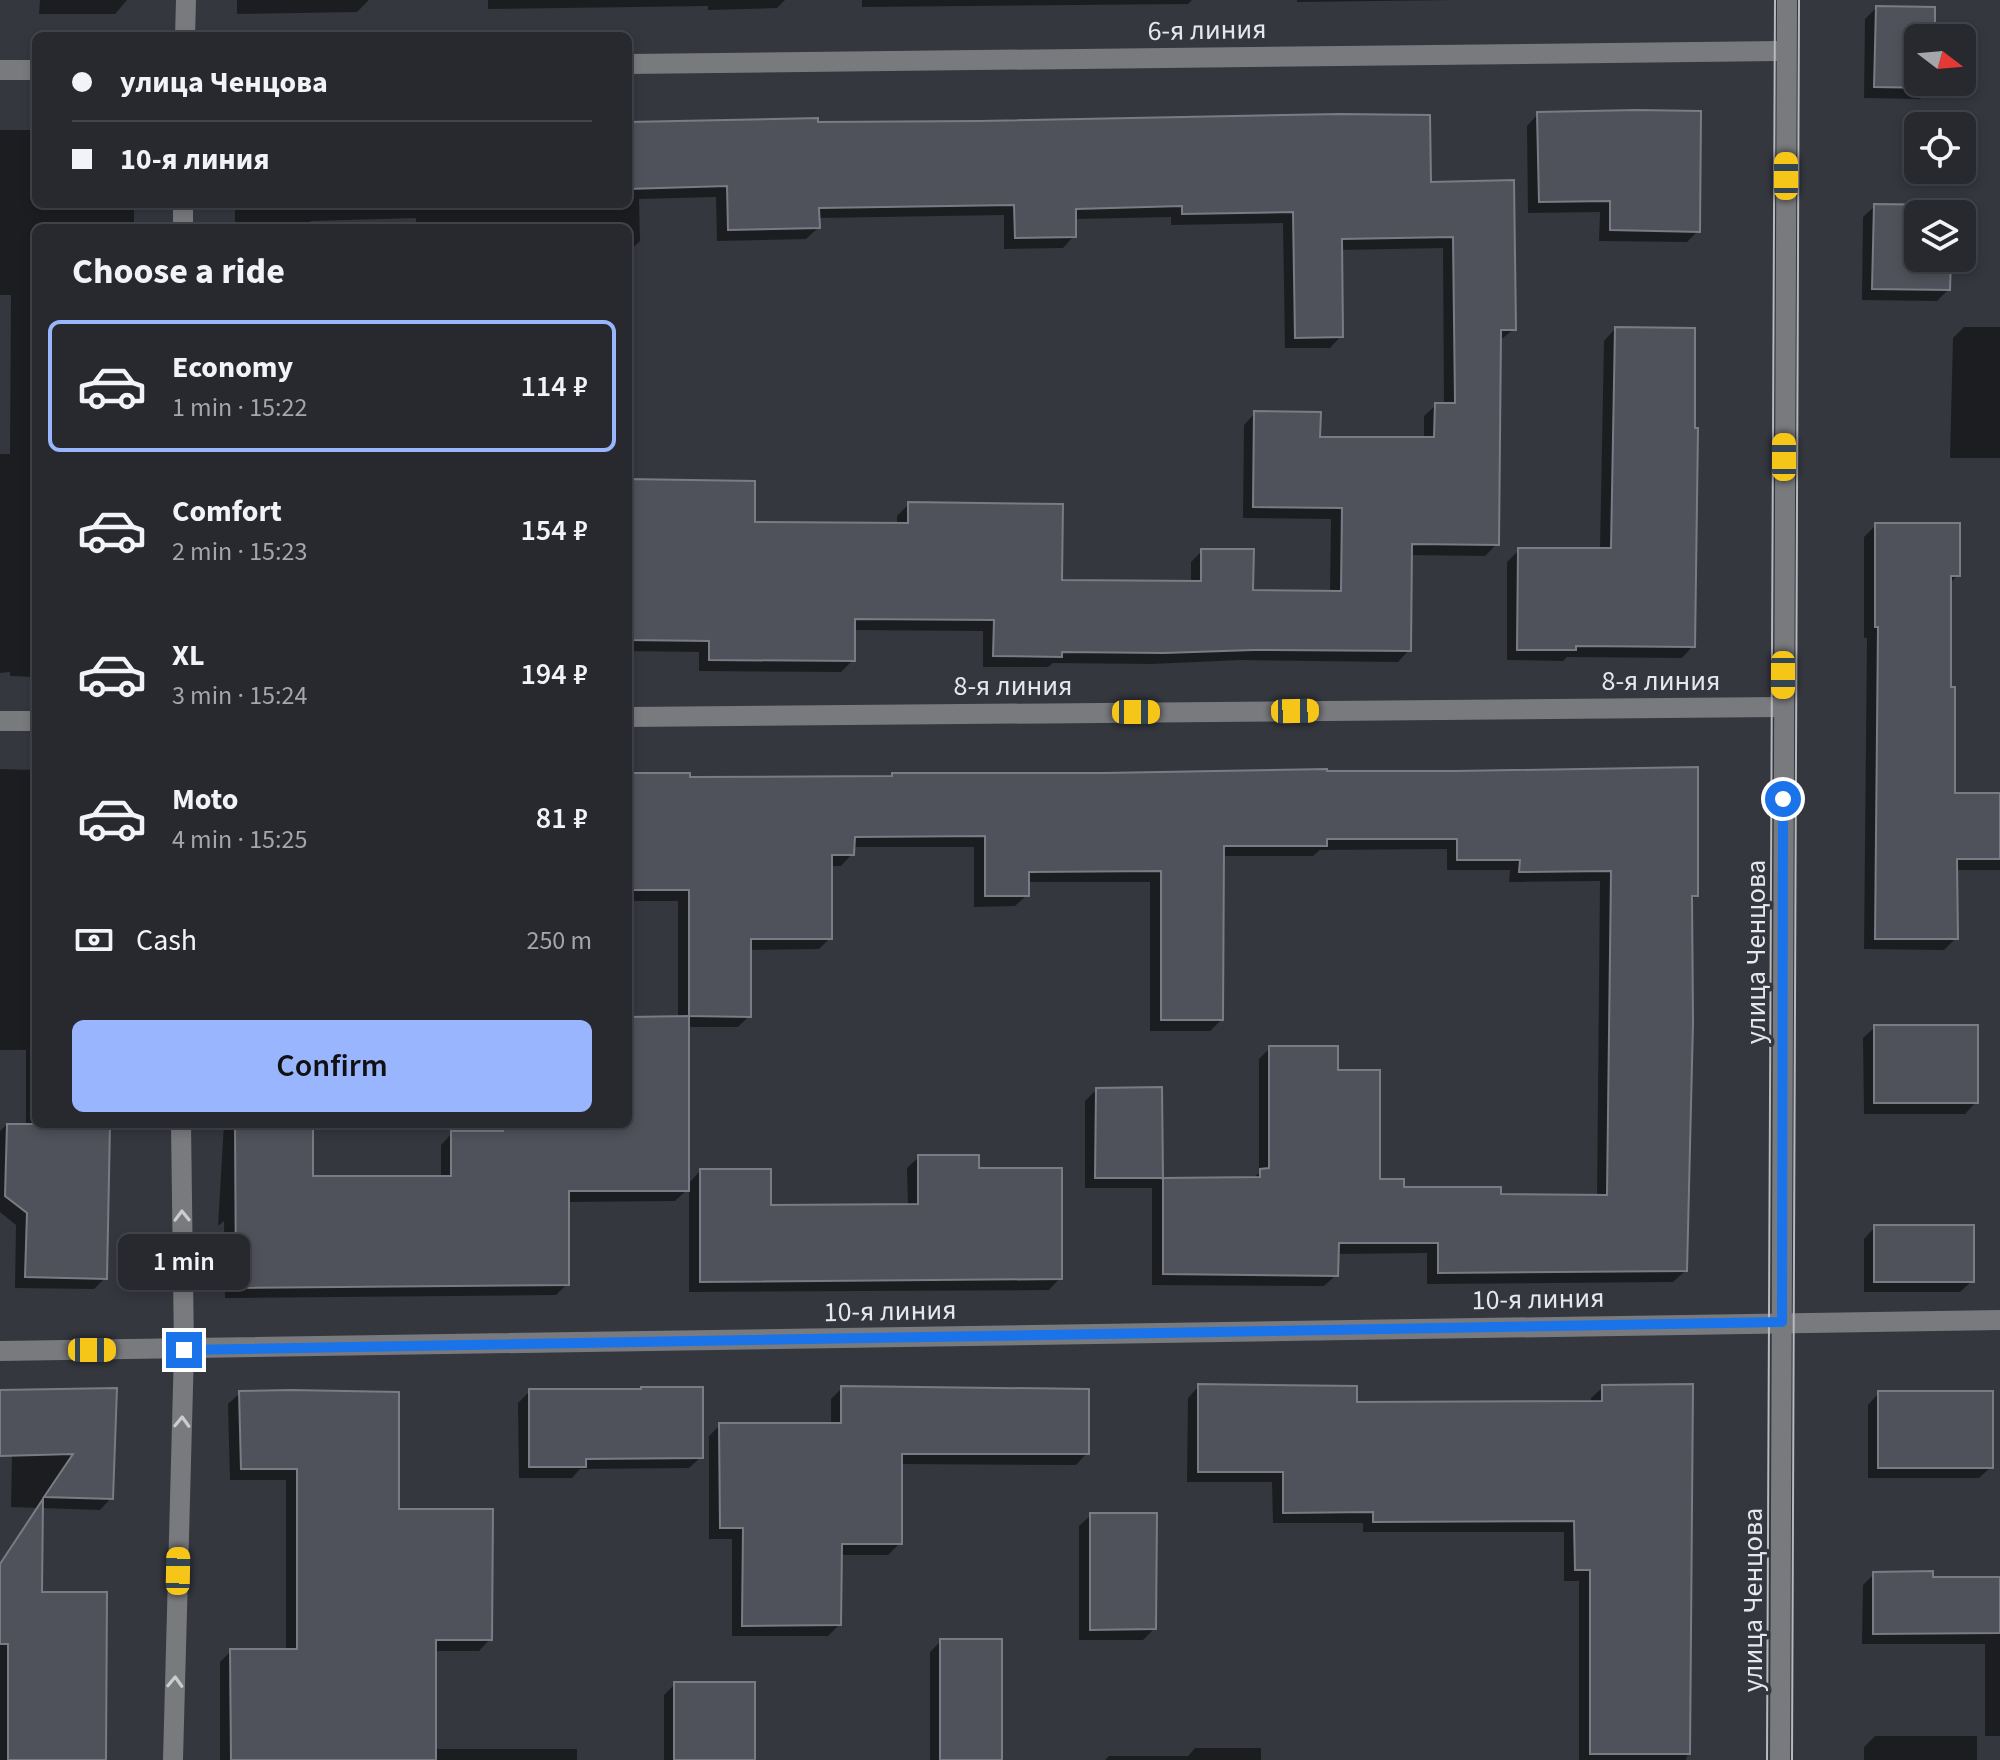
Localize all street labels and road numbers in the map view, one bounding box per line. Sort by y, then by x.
street label: 6-я линия [1147,9,1267,51]
street label: 8-я линия [1601,661,1721,701]
street label: 8-я линия [953,666,1073,706]
street label: улица Ченцова [1736,860,1776,1044]
street label: 10-я линия [1471,1278,1605,1320]
street label: 10-я линия [823,1290,957,1332]
street label: улица Ченцова [1733,1508,1773,1692]

